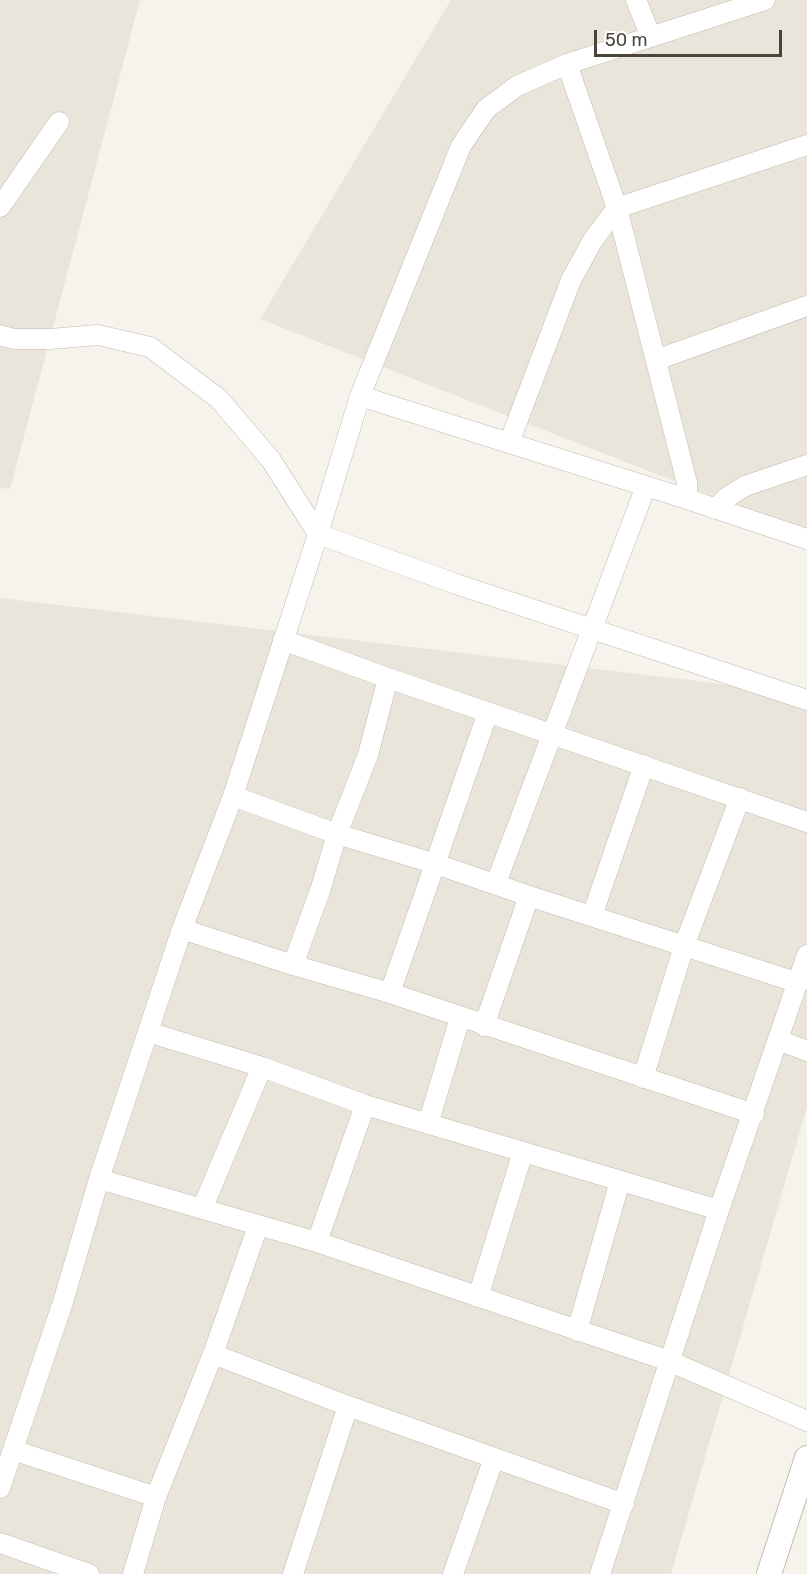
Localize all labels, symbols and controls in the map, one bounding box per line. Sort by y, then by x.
scale bar [597,18,784,56]
text: 50 m [605,29,648,51]

